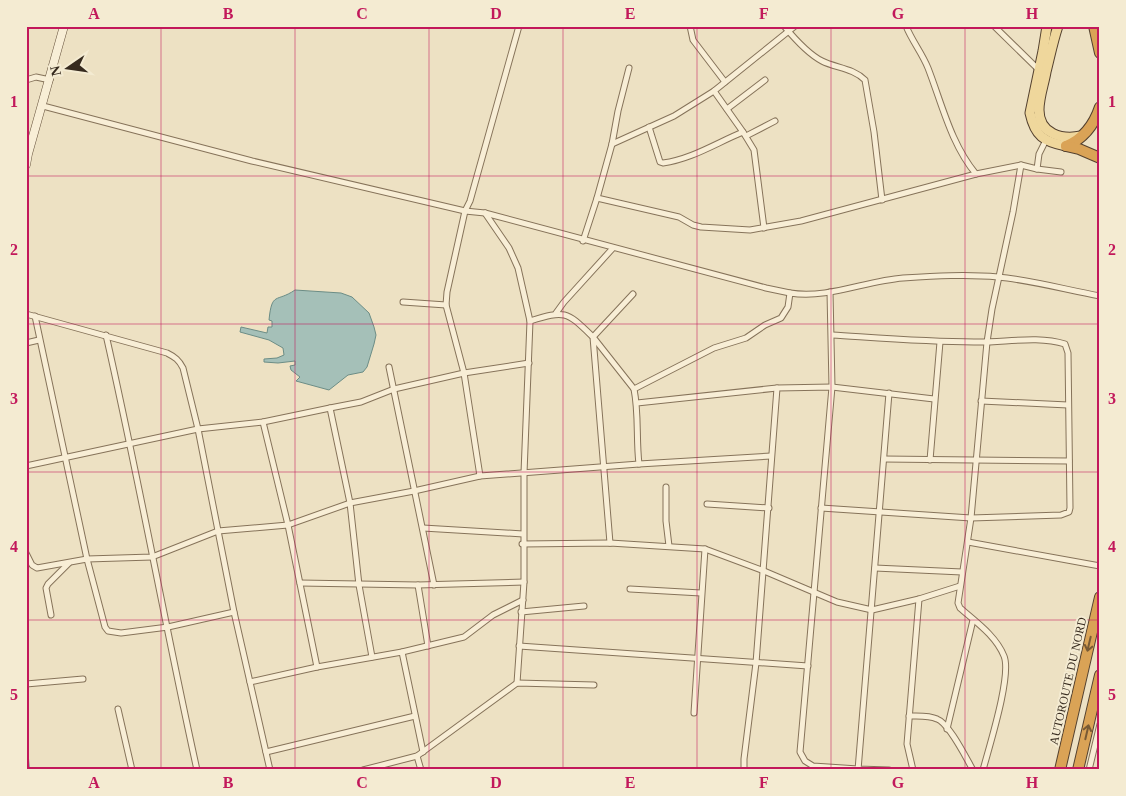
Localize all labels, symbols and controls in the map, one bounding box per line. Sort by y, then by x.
text: A [88,5,100,22]
text: B [223,5,234,22]
text: C [356,5,368,22]
text: D [490,5,502,22]
text: E [625,5,635,22]
text: F [759,5,769,22]
text: G [892,5,905,22]
text: H [1026,5,1039,22]
north arrow [42,42,92,92]
text: N [47,64,64,77]
text: 1 [10,93,18,110]
text: 1 [1108,93,1116,110]
text: 2 [10,241,18,258]
text: 2 [1108,241,1116,258]
text: 3 [10,390,18,407]
text: 3 [1108,390,1116,407]
text: 4 [10,538,18,555]
text: 4 [1108,538,1116,555]
street label: AUTOROUTE DU NORD [1047,616,1090,746]
one-way arrow [1084,636,1093,652]
text: 5 [10,686,18,703]
text: 5 [1108,686,1116,703]
one-way arrow [1083,724,1092,740]
text: A [88,774,100,791]
text: B [223,774,234,791]
text: C [356,774,368,791]
text: D [490,774,502,791]
text: E [625,774,635,791]
text: F [759,774,769,791]
text: G [892,774,905,791]
text: H [1026,774,1039,791]

